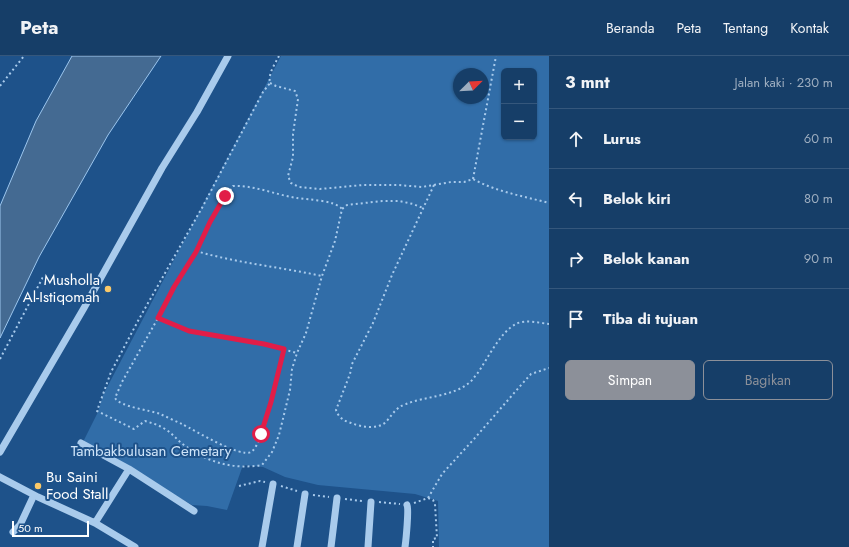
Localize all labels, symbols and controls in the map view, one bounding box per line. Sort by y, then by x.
text: Peta [20,14,58,41]
text: Beranda [606,18,655,38]
text: Peta [677,18,701,38]
text: Tentang [723,18,768,38]
text: Kontak [790,18,829,38]
north arrow [453,68,489,104]
map controls [501,68,537,140]
button: + [501,68,537,104]
text: 3 mnt [565,70,610,94]
text: Jalan kaki · 230 m [735,73,833,92]
button: − [501,104,537,140]
icon: ahead [565,128,587,150]
text: Lurus [603,128,641,150]
text: 60 m [804,129,833,148]
route end [216,187,234,205]
icon: left [565,188,587,210]
text: Belok kiri [603,188,671,210]
text: 80 m [804,189,833,208]
icon: right [565,248,587,270]
text: Belok kanan [603,248,690,270]
text: 90 m [804,249,833,268]
place label: Musholla Al-Istiqomah [23,269,100,308]
marker: Musholla Al-Istiqomah [103,284,113,294]
icon: arrive [565,308,587,330]
text: Tiba di tujuan [603,308,698,330]
button: Simpan [565,360,695,400]
button: Bagikan [703,360,833,400]
route start [252,425,270,443]
park label: Tambakbulusan Cemetary [71,440,232,462]
place label: Bu Saini Food Stall [46,466,108,505]
marker: Bu Saini Food Stall [33,481,43,491]
scale bar [12,519,89,538]
text: 50 m [18,520,43,536]

